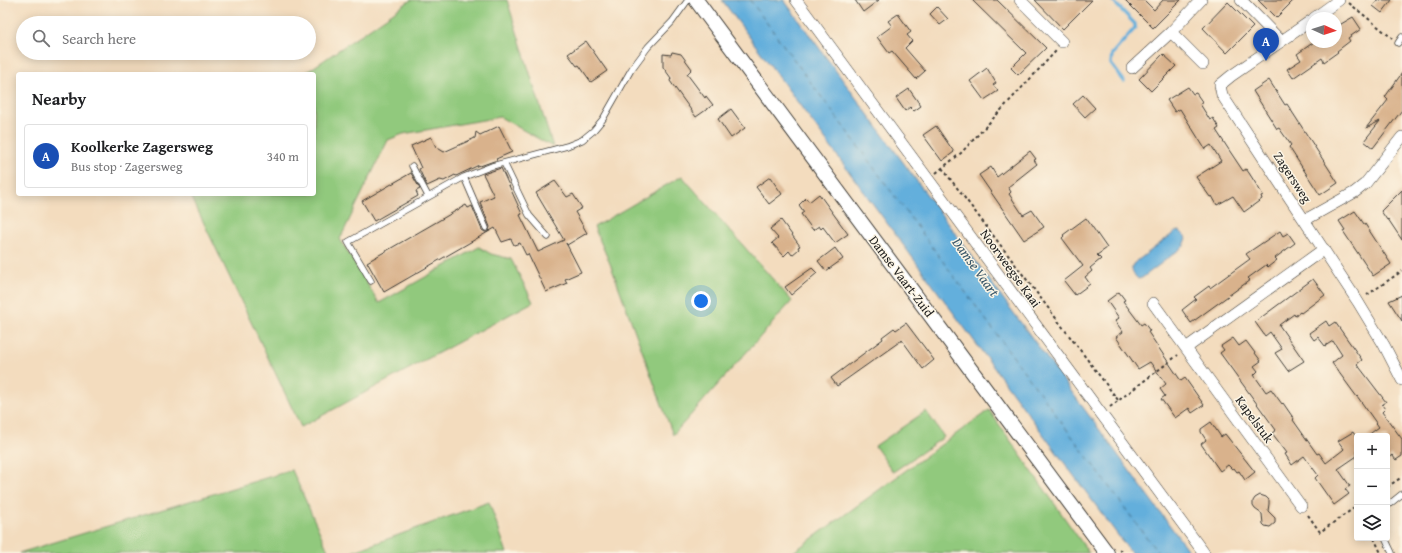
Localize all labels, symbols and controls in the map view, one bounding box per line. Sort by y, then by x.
north arrow [1306,12,1342,48]
search box [16,16,316,60]
icon: search [30,27,52,49]
text: Search here [62,28,136,49]
pin: A [1253,28,1279,61]
text: Nearby [32,86,86,111]
text: Koolkerke Zagersweg [71,136,213,157]
text: A [42,147,50,166]
text: 340 m [267,147,299,166]
street label: Zagersweg [1269,148,1317,207]
text: Bus stop · Zagersweg [71,157,182,176]
street label: Noorweegse Kaai [976,225,1046,312]
street label: Damse Vaart-Zuid [865,232,939,321]
water label: Damse Vaart [947,233,1005,301]
your location [691,291,711,311]
street label: Kapelstuk [1231,392,1278,447]
map controls [1354,433,1390,541]
button: + [1354,433,1390,469]
button: − [1354,469,1390,505]
button: layers [1354,505,1390,541]

